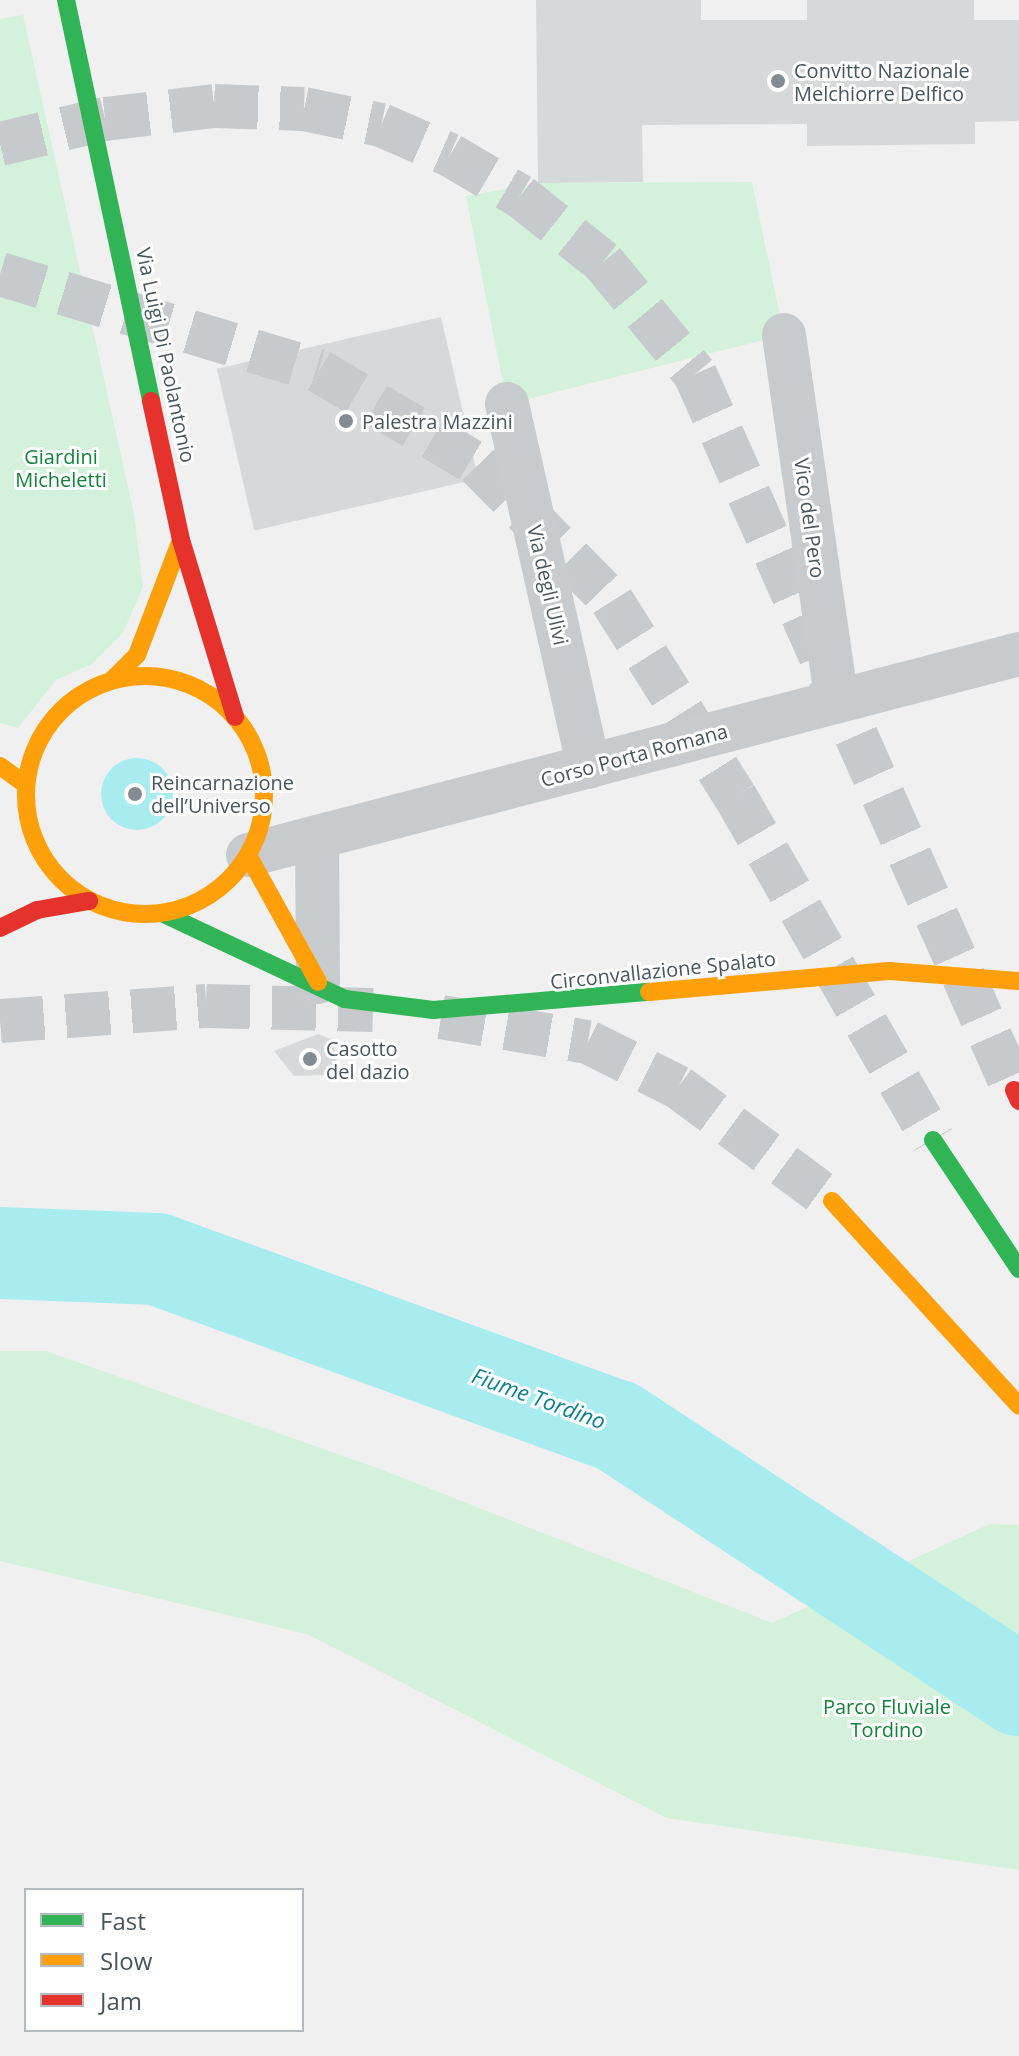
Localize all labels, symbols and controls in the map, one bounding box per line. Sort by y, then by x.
place label: Convitto Nazionale Melchiorre Delfico [794,58,970,105]
marker: Convitto Nazionale Melchiorre Delfico [769,72,787,90]
street label: Via Luigi Di Paolantonio [131,245,201,465]
place label: Palestra Mazzini [362,409,513,433]
marker: Palestra Mazzini [337,412,355,430]
park label: Giardini Micheletti [15,444,107,491]
street label: Vico del Pero [790,456,830,580]
street label: Via degli Ulivi [523,523,573,647]
street label: Corso Porta Romana [538,718,730,792]
place label: Reincarnazione dell’Universo [151,770,294,817]
marker: Reincarnazione dell’Universo [126,785,144,803]
street label: Circonvallazione Spalato [549,946,777,994]
place label: Casotto del dazio [326,1036,410,1083]
marker: Casotto del dazio [301,1050,319,1068]
water label: Fiume Tordino [469,1362,609,1434]
park label: Parco Fluviale Tordino [823,1694,951,1741]
legend [24,1888,304,2032]
text: Fast [100,1904,146,1937]
text: Slow [100,1944,152,1977]
text: Jam [100,1984,142,2017]

